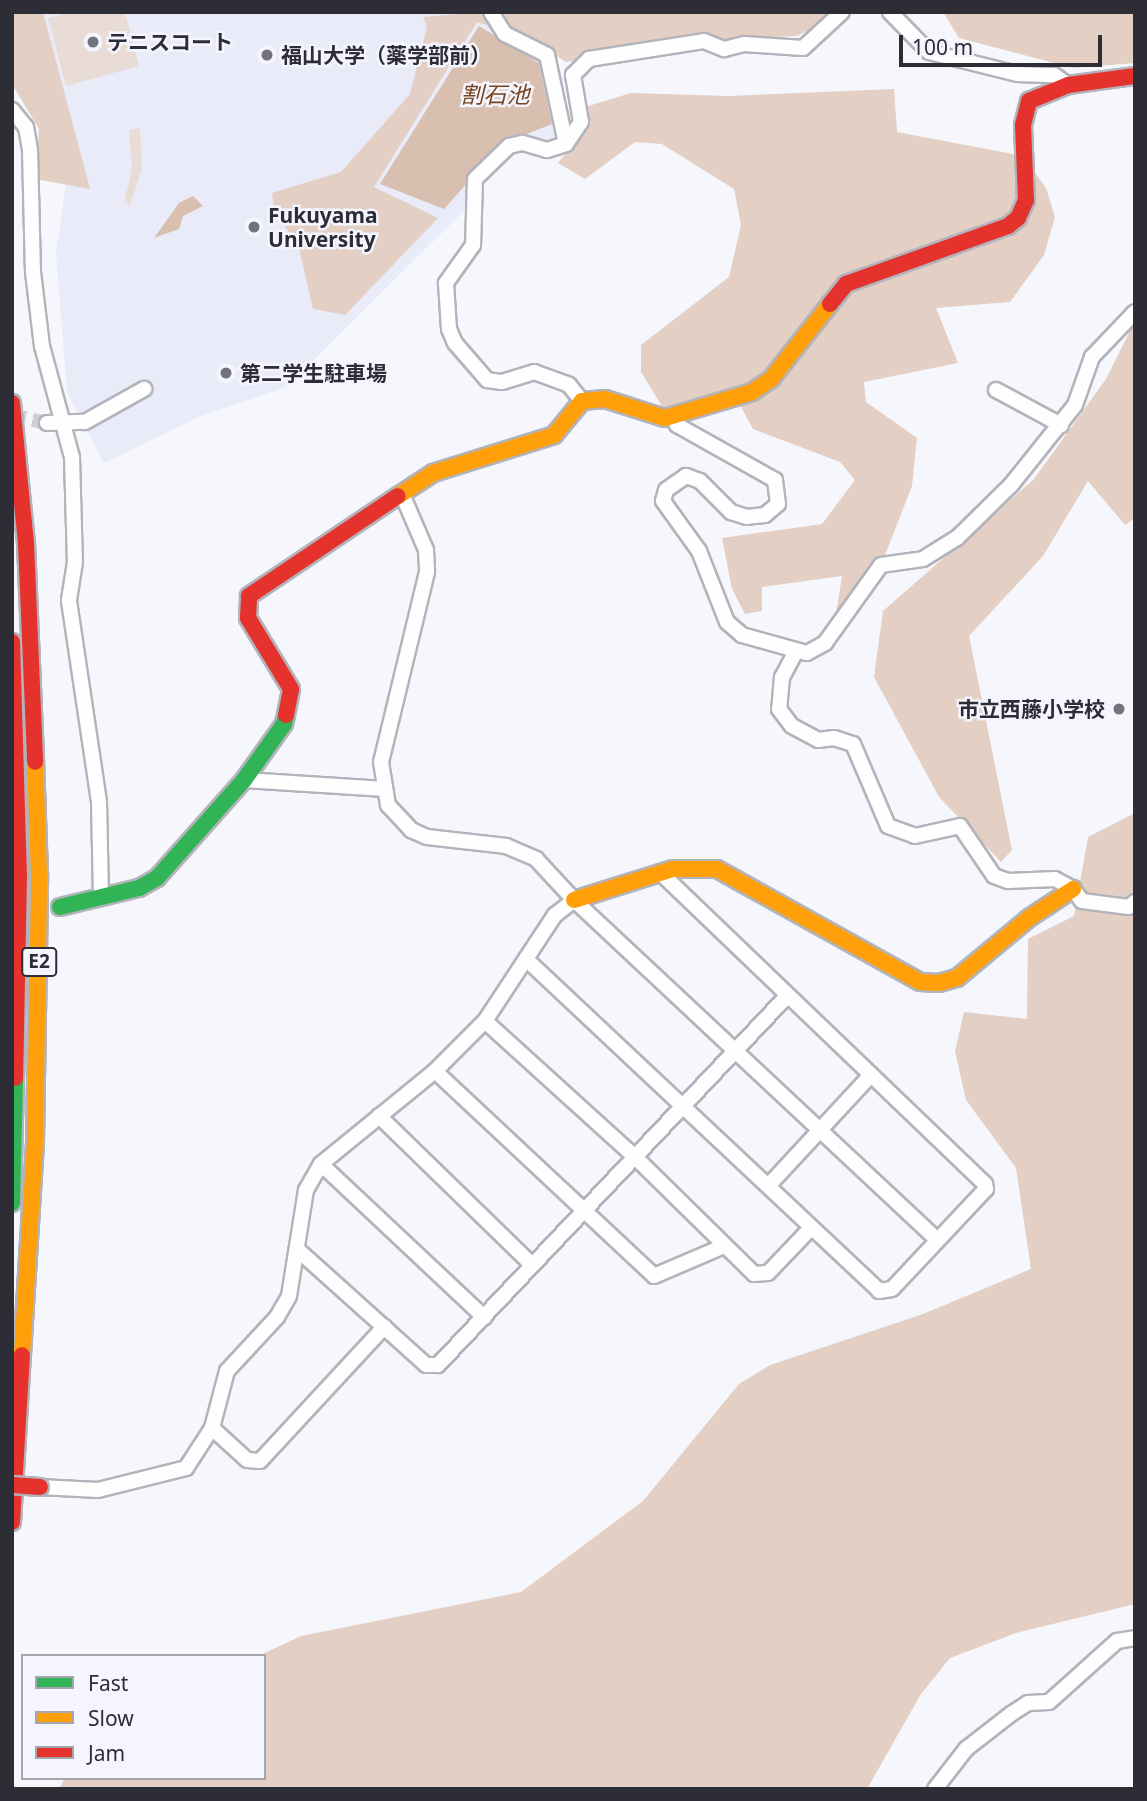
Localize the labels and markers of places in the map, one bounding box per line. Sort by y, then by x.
place label: テニスコート [107,29,233,55]
marker: テニスコート [85,34,101,50]
place label: 福山大学（薬学部前） [281,42,491,68]
marker: 福山大学（薬学部前） [259,47,275,63]
place label: Fukuyama University [268,202,377,252]
marker: Fukuyama University [246,219,262,235]
place label: 第二学生駐車場 [240,360,387,386]
marker: 第二学生駐車場 [218,365,234,381]
place label: 市立西藤小学校 [958,696,1105,722]
marker: 市立西藤小学校 [1111,701,1127,717]

